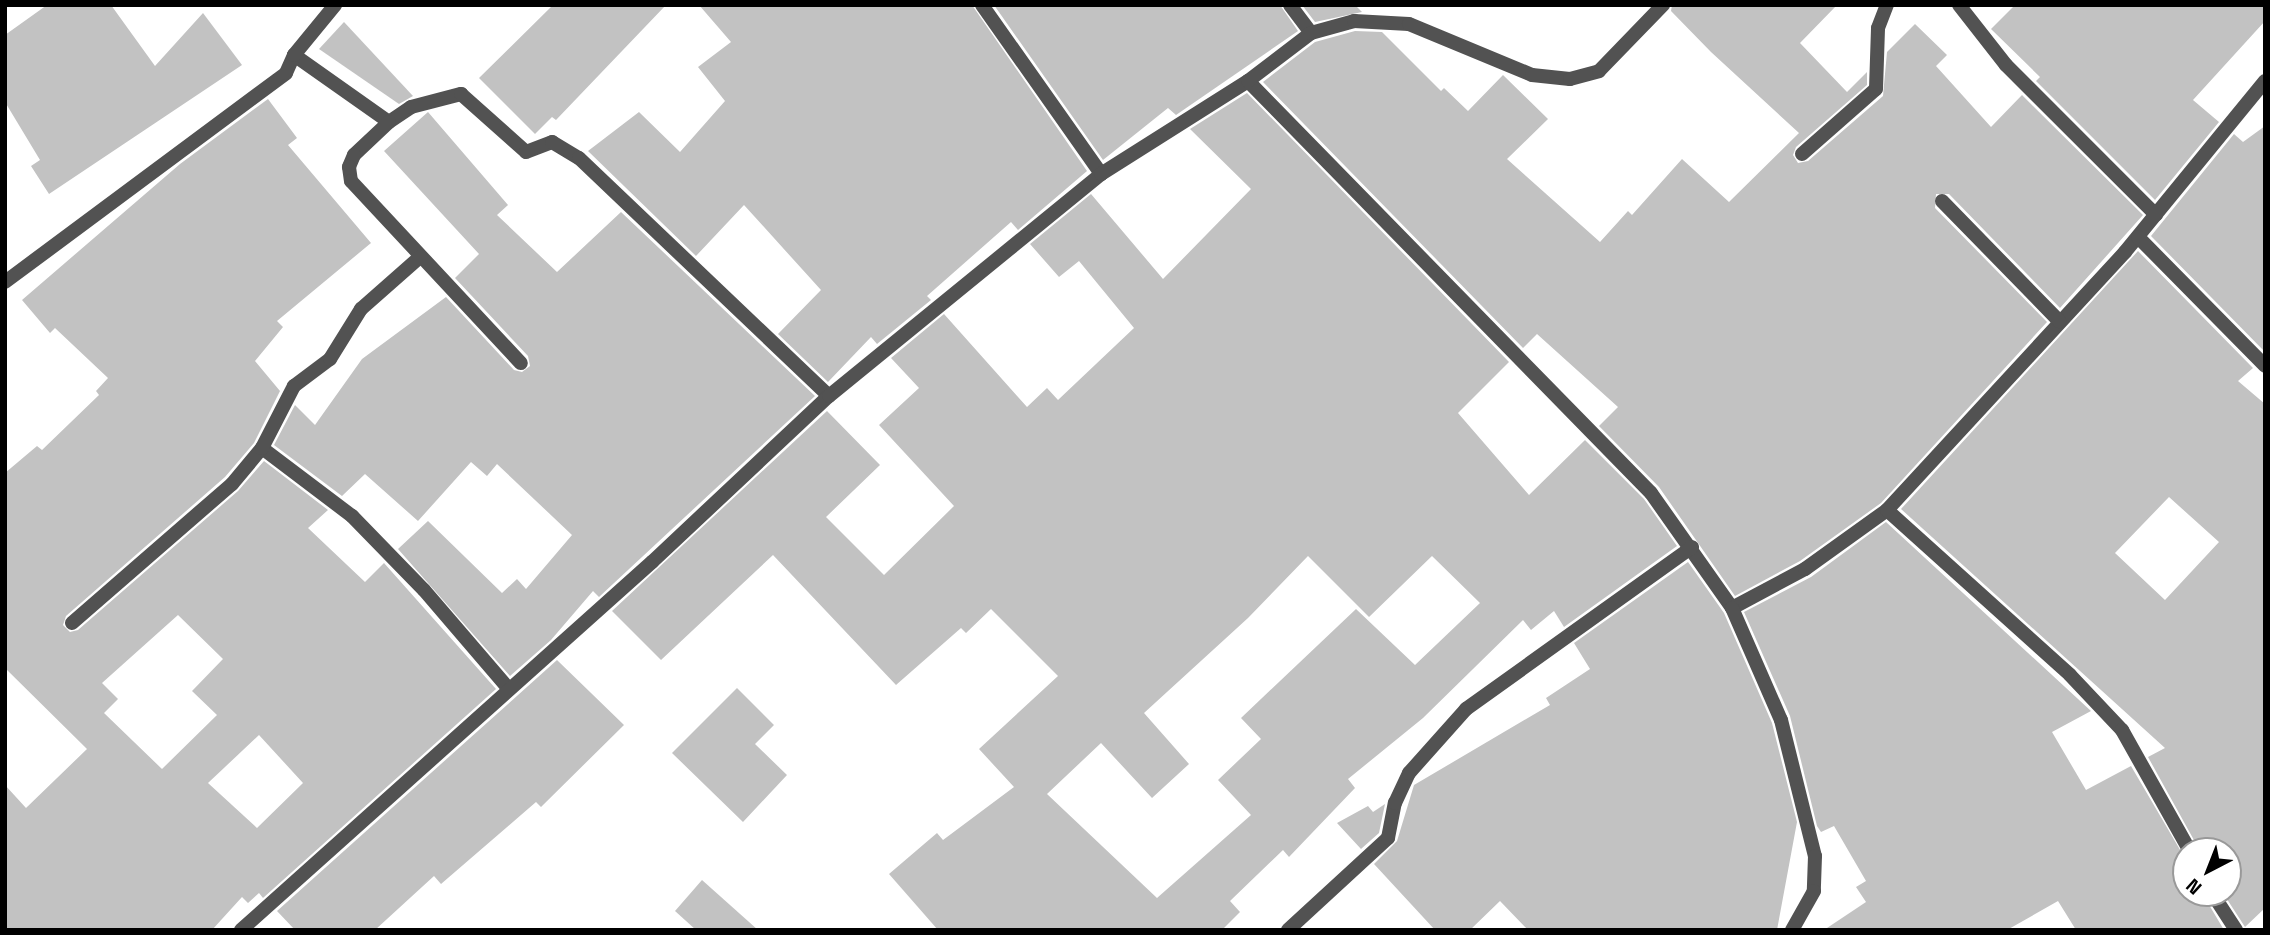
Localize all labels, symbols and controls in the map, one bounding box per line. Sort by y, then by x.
north arrow [2172,837,2242,907]
text: N [2181,873,2207,900]

